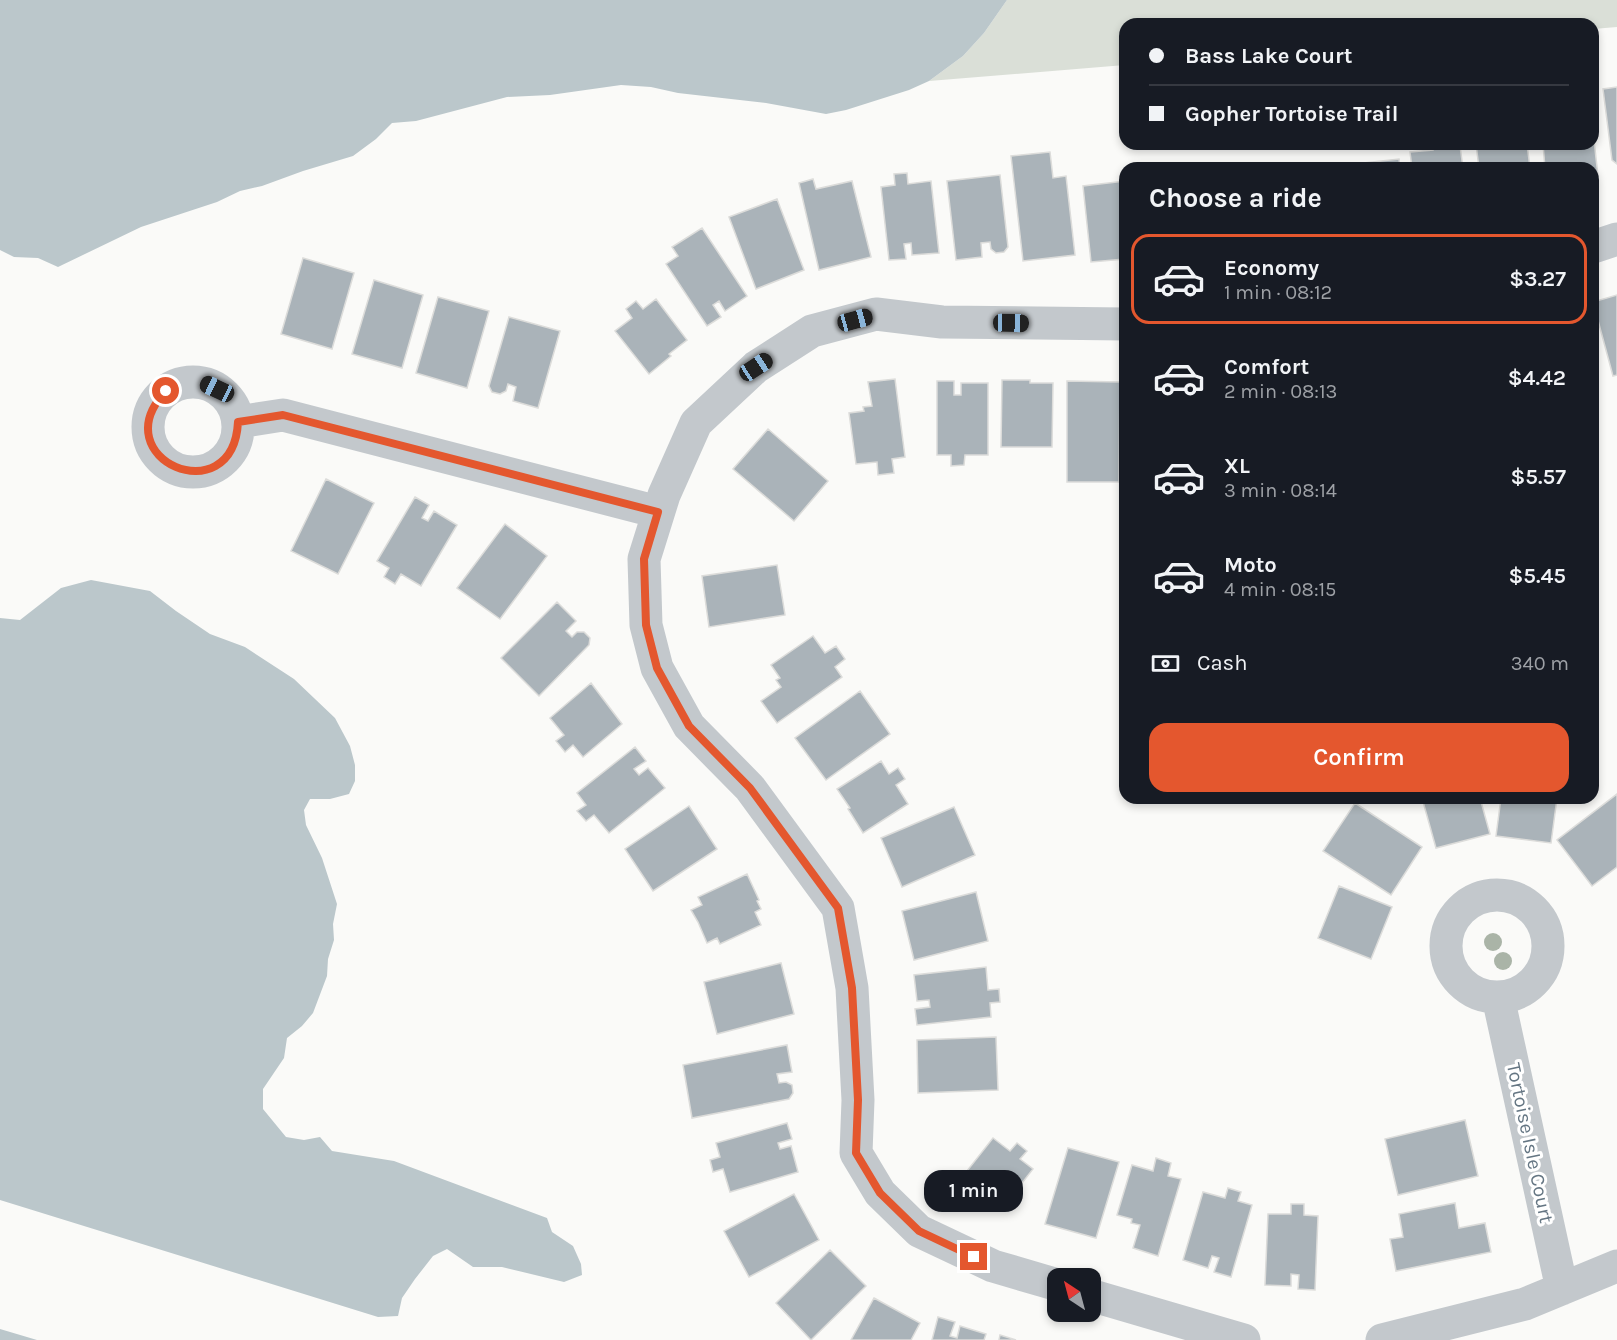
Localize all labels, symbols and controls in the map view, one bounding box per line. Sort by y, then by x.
text: Bass Lake Court [1185,43,1352,69]
text: Gopher Tortoise Trail [1185,101,1399,127]
text: Choose a ride [1149,182,1322,214]
icon: car [1152,252,1206,306]
text: Economy [1224,255,1319,281]
text: $3.27 [1509,266,1566,292]
text: 1 min · 08:12 [1224,281,1332,304]
car [835,307,875,333]
car [993,314,1029,332]
car [736,350,776,384]
icon: car [1152,351,1206,405]
text: Comfort [1224,354,1309,380]
text: $4.42 [1508,365,1566,391]
car [197,373,237,405]
route start [152,377,179,404]
text: 2 min · 08:13 [1224,380,1337,403]
icon: car [1152,450,1206,504]
text: XL [1224,453,1250,479]
text: $5.57 [1511,464,1566,490]
text: 3 min · 08:14 [1224,479,1337,502]
icon: car [1152,549,1206,603]
text: Moto [1224,552,1277,578]
text: $5.45 [1508,563,1566,589]
text: 4 min · 08:15 [1224,578,1336,601]
icon: cash [1149,647,1182,680]
text: Cash [1197,650,1247,676]
text: 340 m [1511,652,1569,675]
button: Confirm [1149,723,1569,792]
street label: Tortoise Isle Court [1502,1061,1558,1226]
callout: 1 min [924,1170,1024,1212]
text: 1 min [949,1179,998,1202]
route end [960,1243,987,1270]
north arrow [1047,1268,1101,1322]
map controls [1047,1268,1101,1322]

